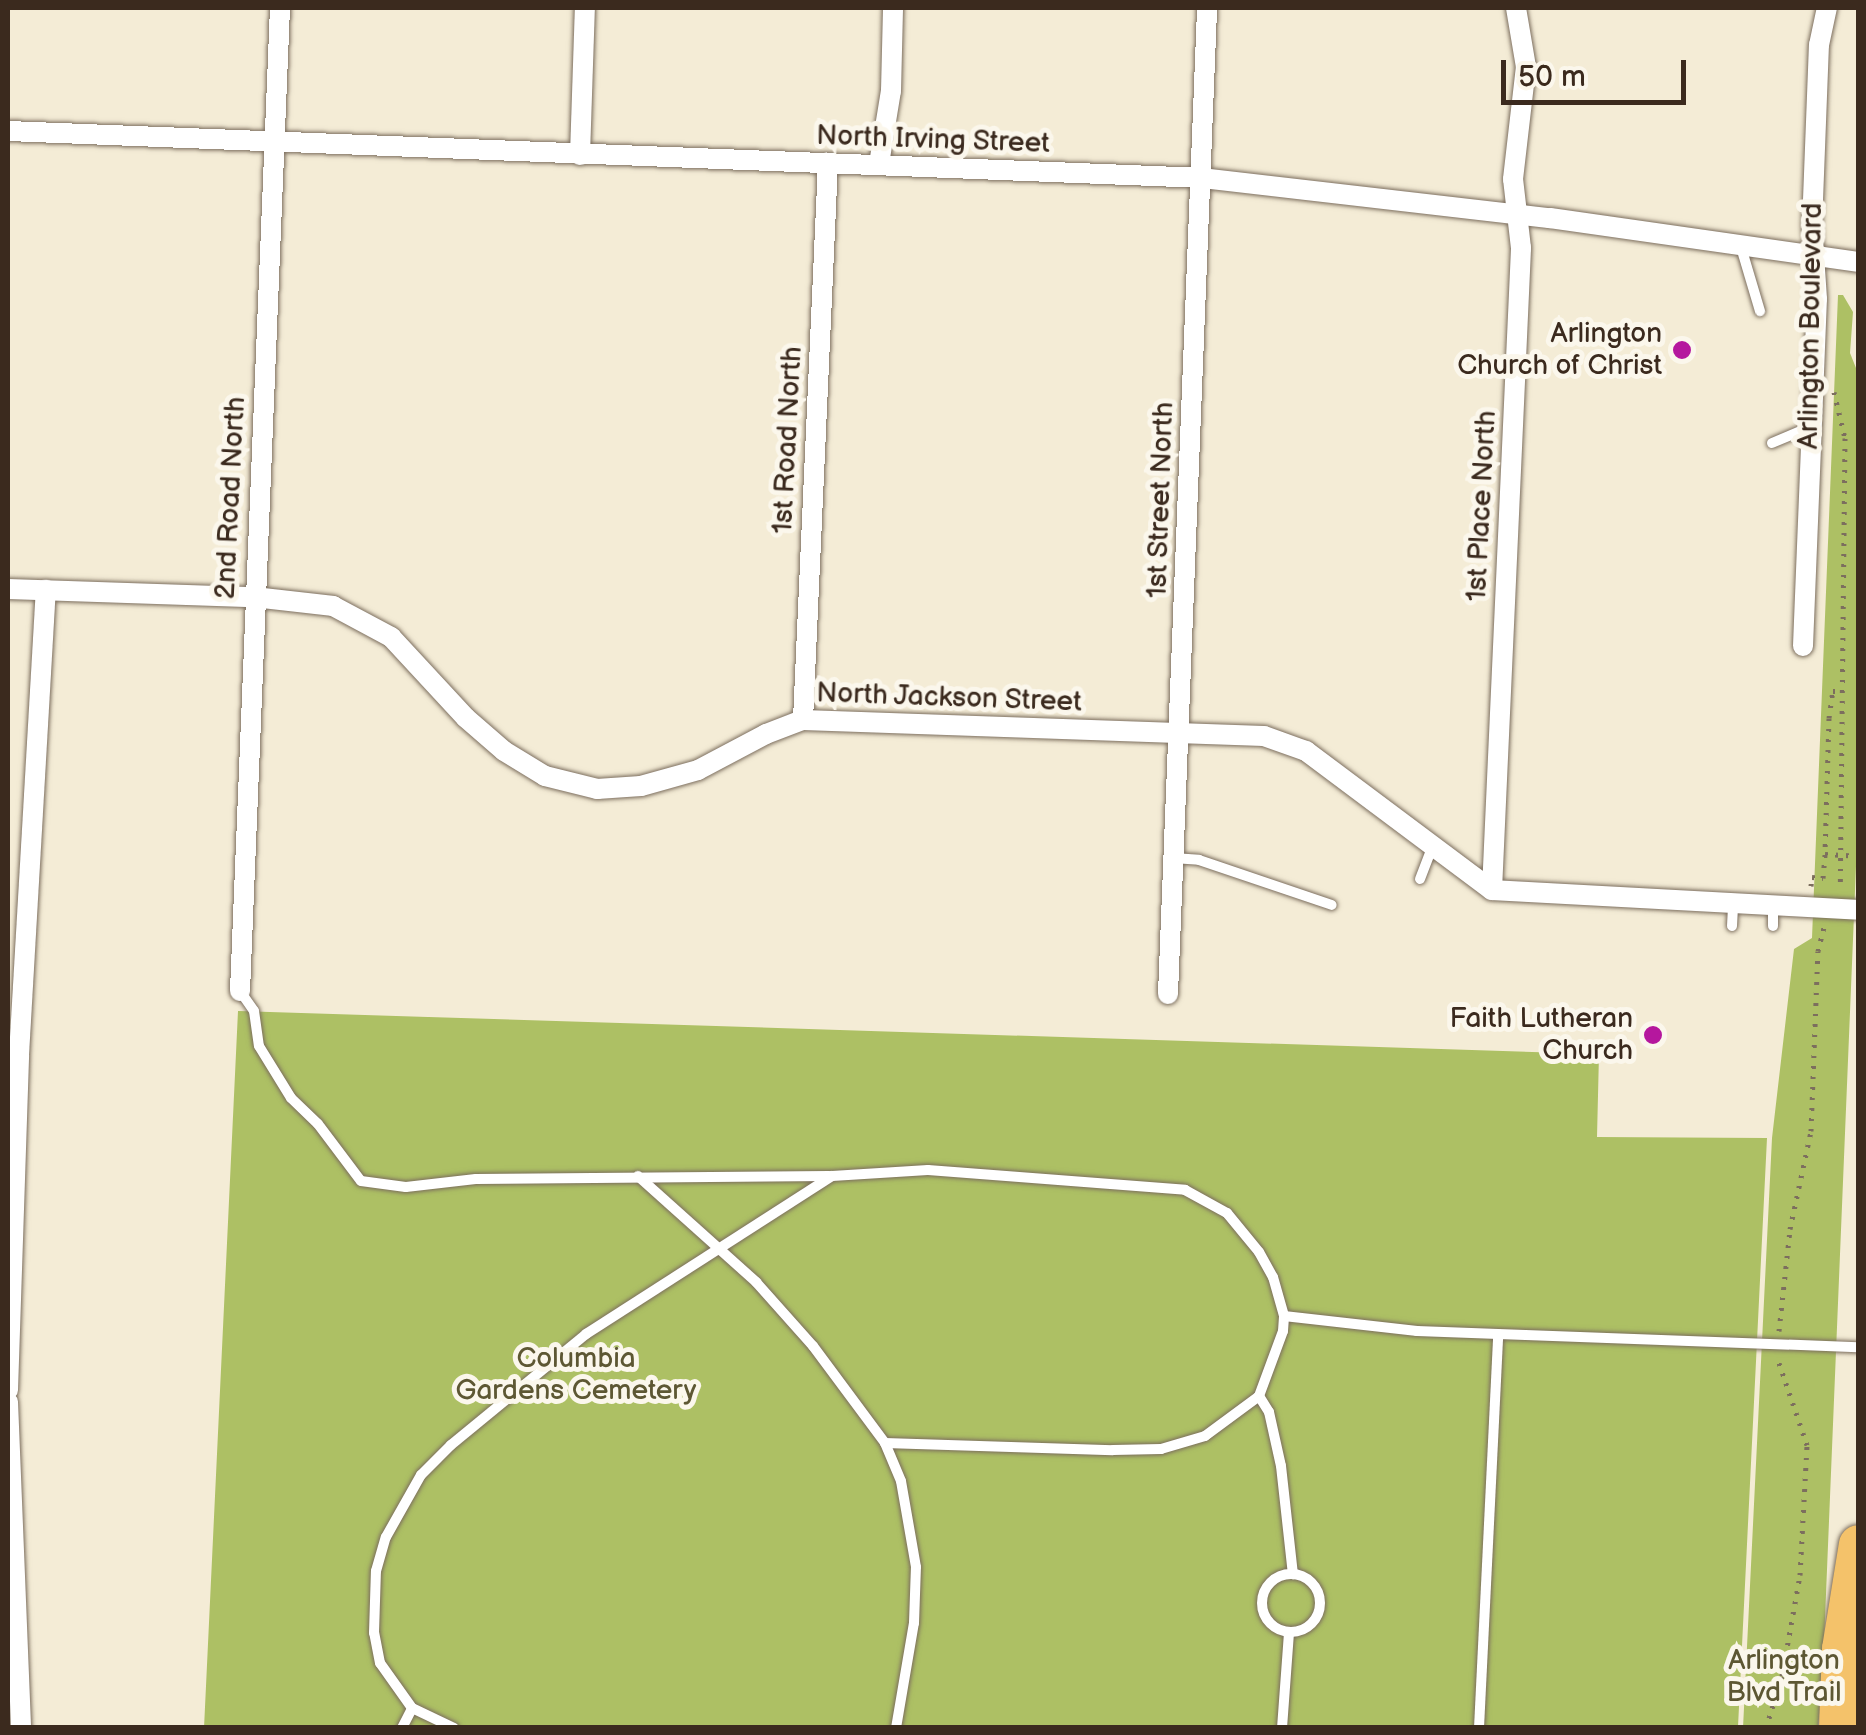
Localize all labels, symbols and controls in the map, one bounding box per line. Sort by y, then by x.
scale bar [1506,40,1691,102]
text: 50 m [1518,59,1586,95]
street label: North Irving Street [815,119,1051,161]
street label: Arlington Boulevard [1792,202,1830,450]
place label: Arlington Church of Christ [1457,317,1662,383]
marker: Arlington Church of Christ [1671,339,1693,361]
street label: 1st Road North [766,345,810,535]
street label: 2nd Road North [209,396,253,600]
street label: 1st Street North [1141,401,1181,599]
street label: 1st Place North [1460,410,1504,602]
street label: North Jackson Street [815,677,1083,719]
place label: Faith Lutheran Church [1450,1002,1633,1068]
marker: Faith Lutheran Church [1642,1024,1664,1046]
park label: Columbia Gardens Cemetery [455,1342,697,1408]
park label: Arlington Blvd Trail [1726,1644,1842,1710]

